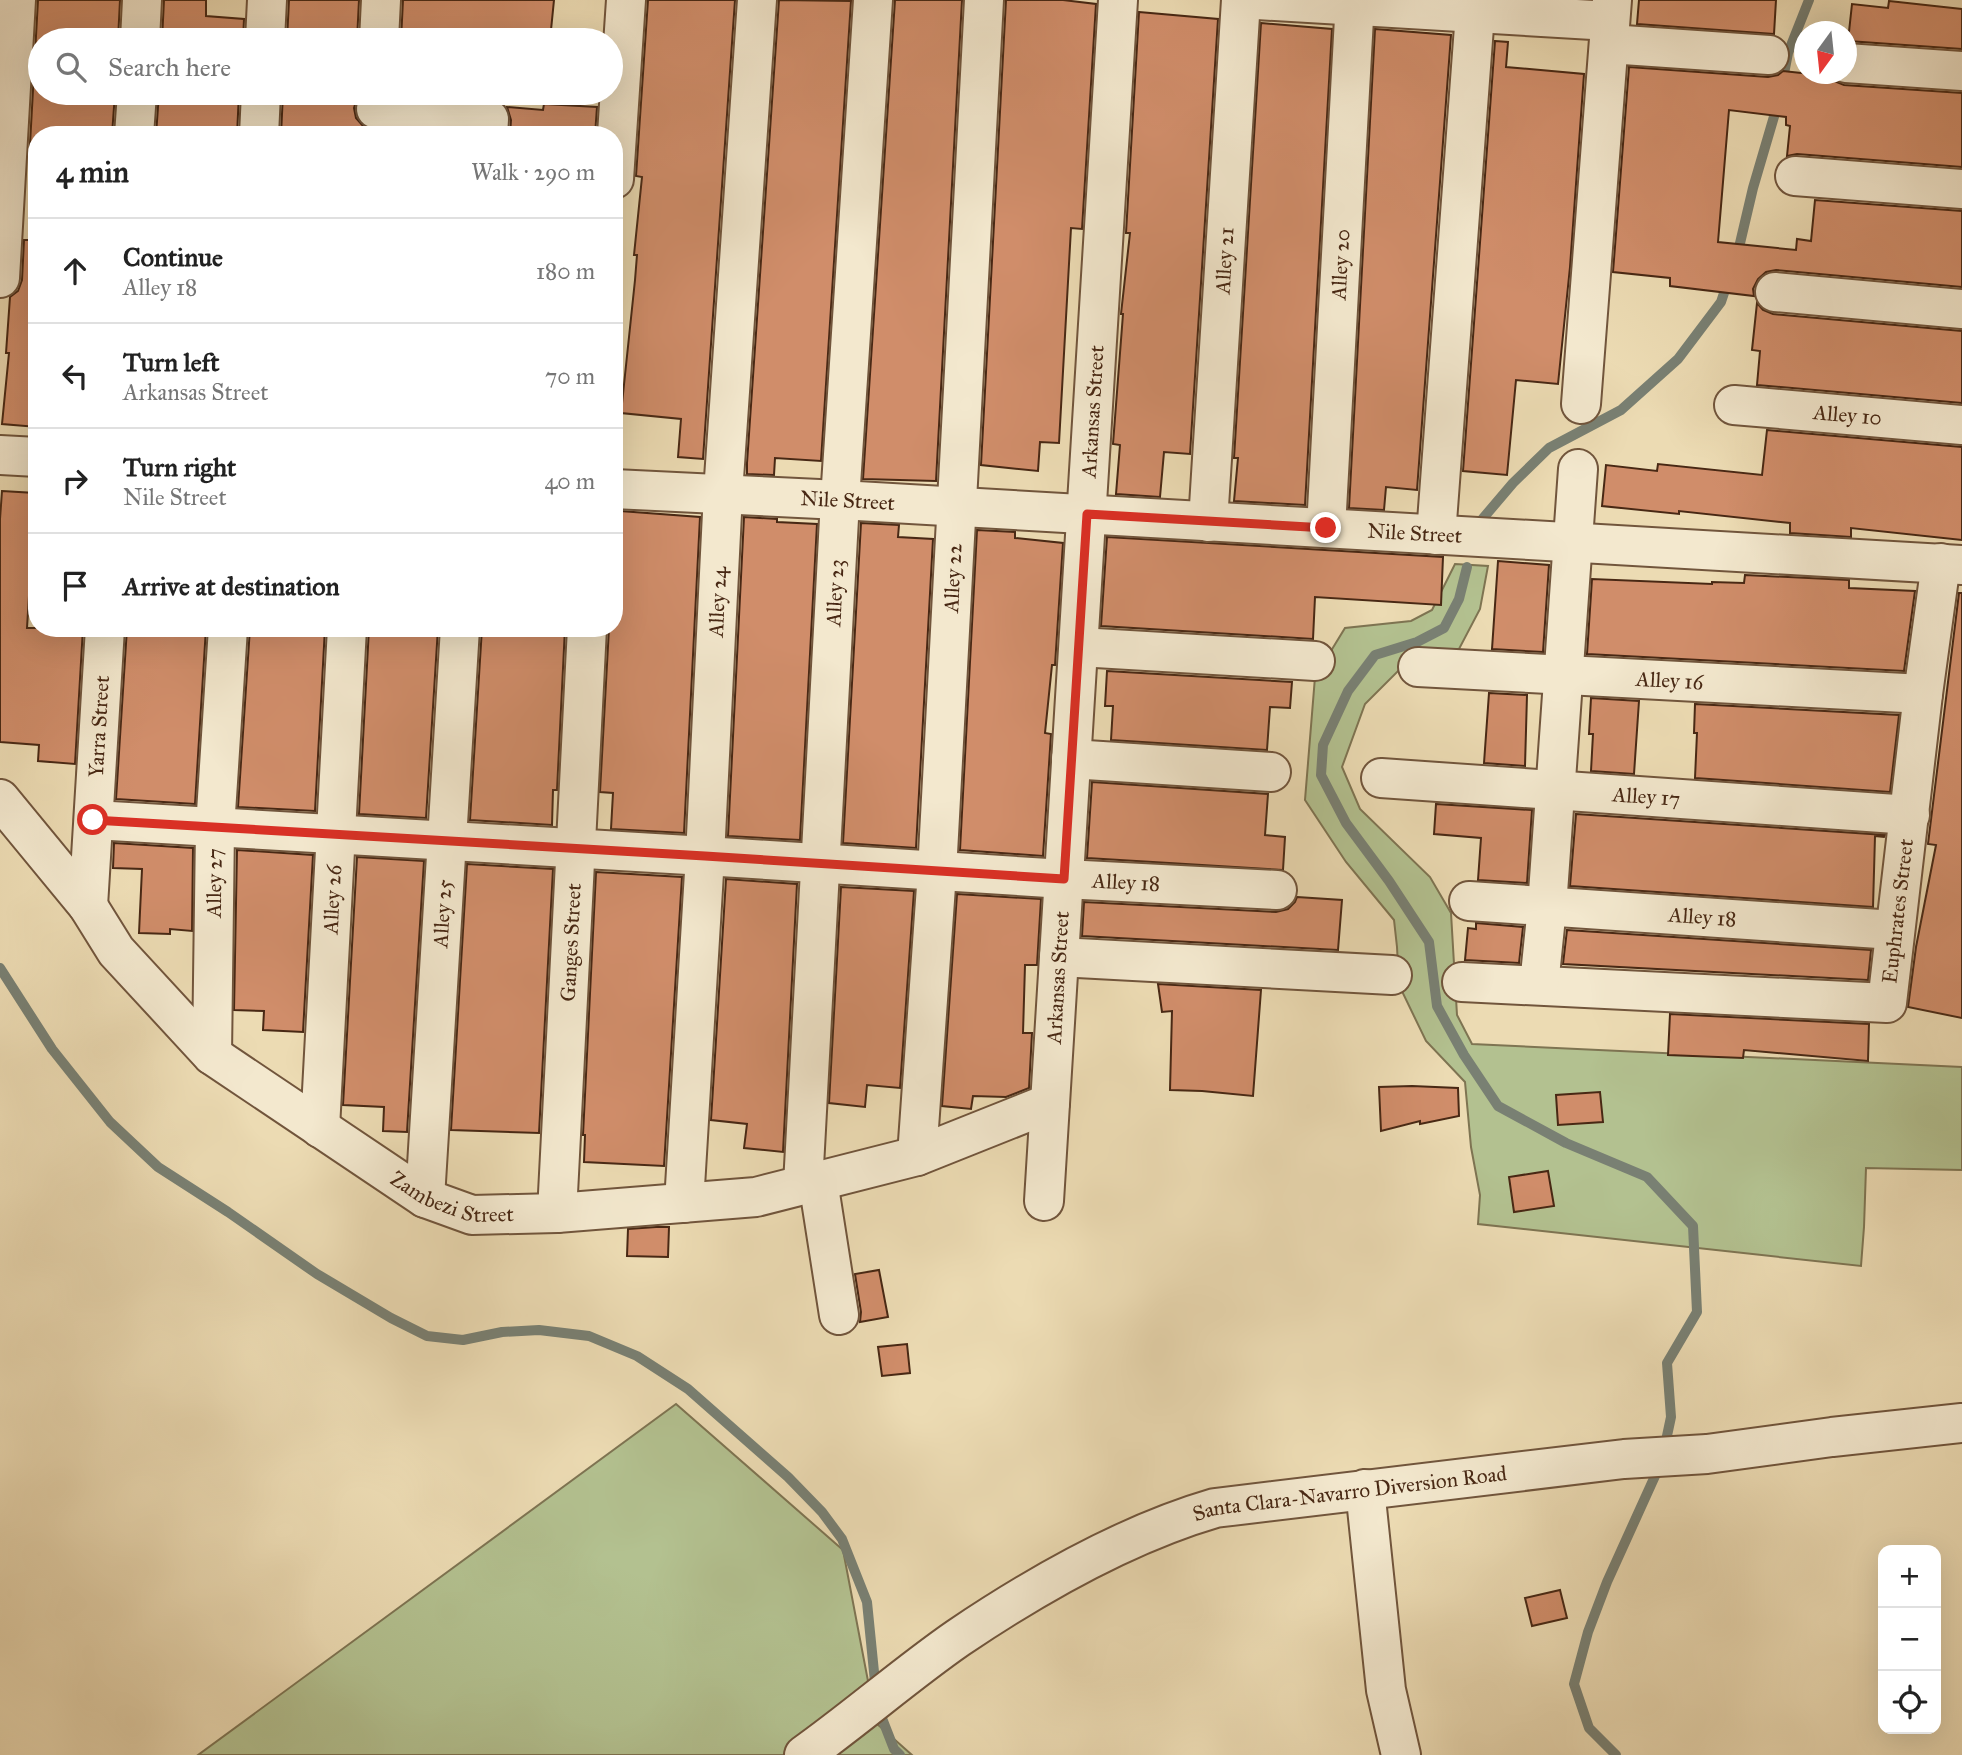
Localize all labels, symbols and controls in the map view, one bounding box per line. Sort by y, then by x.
north arrow [1794,21,1857,84]
search box [28,28,623,105]
icon: search [52,48,90,86]
text: Search here [108,51,231,83]
text: 4 min [56,154,129,190]
text: Walk · 290 m [471,158,595,186]
street label: Alley 21 [1209,226,1240,296]
street label: Alley 20 [1325,228,1355,302]
text: Continue [123,241,223,273]
icon: ahead [56,252,94,290]
text: 180 m [536,257,595,285]
text: Alley 18 [123,273,197,301]
street label: Arkansas Street [1076,344,1110,480]
text: Turn left [123,346,219,378]
icon: left [56,357,94,395]
text: 70 m [545,362,595,390]
text: Arkansas Street [123,378,268,406]
street label: Alley 10 [1811,399,1883,431]
text: Turn right [123,451,236,483]
icon: right [56,462,94,500]
text: 40 m [545,467,595,495]
text: Nile Street [123,483,227,511]
street label: Nile Street [800,485,896,516]
route end [1310,512,1341,543]
street label: Nile Street [1367,518,1463,549]
street label: Alley 22 [938,542,968,614]
street label: Alley 23 [820,559,850,628]
street label: Alley 24 [703,565,732,639]
icon: arrive [56,567,94,605]
text: Arrive at destination [123,570,340,602]
street label: Alley 16 [1634,666,1705,695]
street label: Yarra Street [83,674,115,778]
street label: Alley 17 [1611,781,1681,812]
route start [77,804,108,835]
street label: Euphrates Street [1876,837,1919,985]
street label: Alley 27 [201,848,228,919]
street label: Alley 26 [317,863,347,936]
street label: Alley 18 [1091,867,1161,897]
street label: Alley 25 [427,878,458,949]
street label: Ganges Street [555,882,587,1002]
street label: Alley 18 [1667,902,1737,932]
street label: Arkansas Street [1041,910,1075,1046]
street label: Zambezi Street [385,1165,515,1228]
street label: Santa Clara-Navarro Diversion Road [1189,1460,1509,1527]
map controls [1878,1545,1941,1734]
button: + [1878,1545,1941,1608]
button: − [1878,1608,1941,1671]
button: locate [1878,1671,1941,1734]

